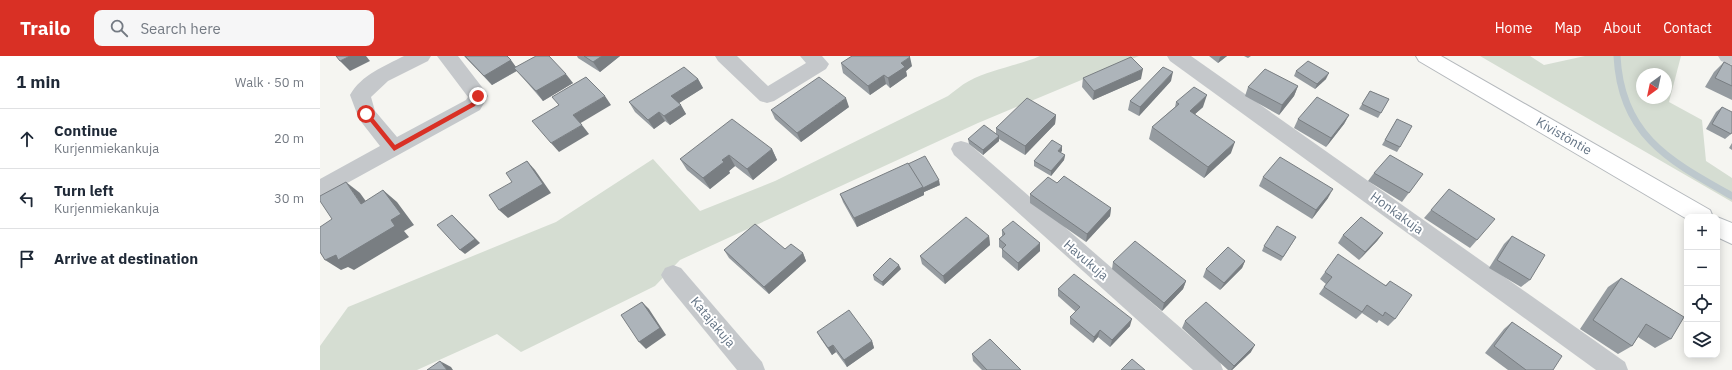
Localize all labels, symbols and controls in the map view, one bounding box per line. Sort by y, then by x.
search box [94,10,374,46]
text: Trailo [20,16,70,40]
icon: search [108,17,130,39]
text: Search here [140,19,221,38]
text: Home [1495,19,1532,37]
text: Map [1554,19,1581,37]
text: About [1603,19,1641,37]
text: Contact [1663,19,1712,37]
north arrow [1636,68,1672,104]
text: 1 min [16,71,60,93]
text: Walk · 50 m [235,74,304,91]
route end [469,87,487,105]
route start [357,105,375,123]
street label: Kivistöntie [1533,113,1595,159]
text: Continue [54,121,118,140]
icon: ahead [16,128,38,150]
text: 20 m [274,130,304,147]
text: Kurjenmiekankuja [54,140,159,157]
text: Turn left [54,181,114,200]
icon: left [16,188,38,210]
street label: Honkakuja [1367,188,1427,238]
text: 30 m [274,190,304,207]
text: Kurjenmiekankuja [54,200,159,217]
map controls [1684,214,1720,358]
button: + [1684,214,1720,250]
street label: Havukuja [1060,236,1112,284]
icon: arrive [16,248,38,270]
text: Arrive at destination [54,249,198,268]
button: − [1684,250,1720,286]
button: locate [1684,286,1720,322]
street label: Katajakuja [687,293,739,351]
button: layers [1684,322,1720,358]

